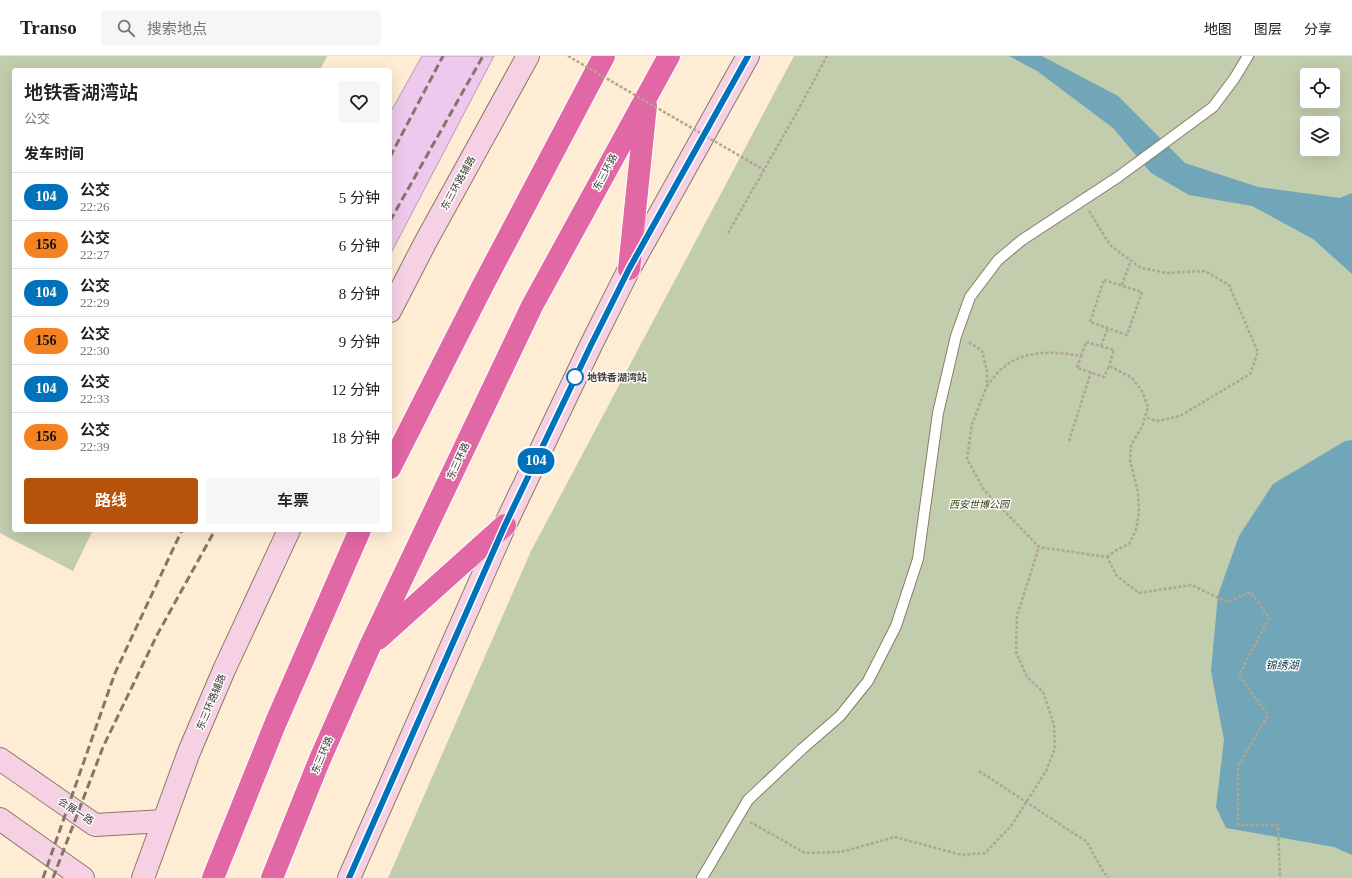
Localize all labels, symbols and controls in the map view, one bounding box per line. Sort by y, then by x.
search box [101,10,381,46]
text: Transo [20,17,77,38]
icon: search [115,17,137,39]
text: 搜索地点 [147,21,207,37]
text: 地图 [1204,22,1232,37]
text: 图层 [1254,22,1282,37]
text: 分享 [1304,22,1332,37]
map controls [1300,68,1340,156]
button: locate [1300,68,1340,108]
button: heart [338,81,380,123]
text: 地铁香湖湾站 [24,82,138,103]
text: 公交 [24,111,50,126]
button: layers [1300,116,1340,156]
text: 发车时间 [24,146,84,162]
street label: 东三环路 [591,152,619,192]
street label: 东三环路辅路 [439,154,477,212]
text: 公交 [80,182,110,198]
text: 104 [36,189,57,204]
text: 5 分钟 [339,190,380,206]
text: 22:26 [80,199,110,214]
text: 公交 [80,230,110,246]
text: 156 [36,237,57,252]
text: 6 分钟 [339,238,380,254]
text: 22:27 [80,247,110,262]
text: 公交 [80,278,110,294]
text: 104 [36,285,57,300]
text: 8 分钟 [339,286,380,302]
text: 22:29 [80,295,110,310]
text: 公交 [80,326,110,342]
text: 156 [36,333,57,348]
text: 9 分钟 [339,334,380,350]
text: 22:30 [80,343,110,358]
marker: 地铁香湖湾站 [566,368,584,386]
place label: 地铁香湖湾站 [587,372,647,383]
text: 公交 [80,374,110,390]
text: 104 [36,381,57,396]
text: 12 分钟 [331,382,380,398]
text: 22:33 [80,391,110,406]
text: 公交 [80,422,110,438]
text: 156 [36,429,57,444]
text: 18 分钟 [331,430,380,446]
text: 22:39 [80,439,110,454]
street label: 东三环路 [445,441,471,481]
line badge: 104 [513,448,559,474]
text: 104 [526,453,547,468]
button: 路线 [24,478,198,524]
button: 车票 [206,478,380,524]
park label: 西安世博公园 [949,499,1011,510]
water label: 锦绣湖 [1266,659,1300,671]
street label: 东三环路辅路 [194,672,228,732]
street label: 东三环路 [309,734,335,776]
street label: 会展一路 [56,795,96,827]

